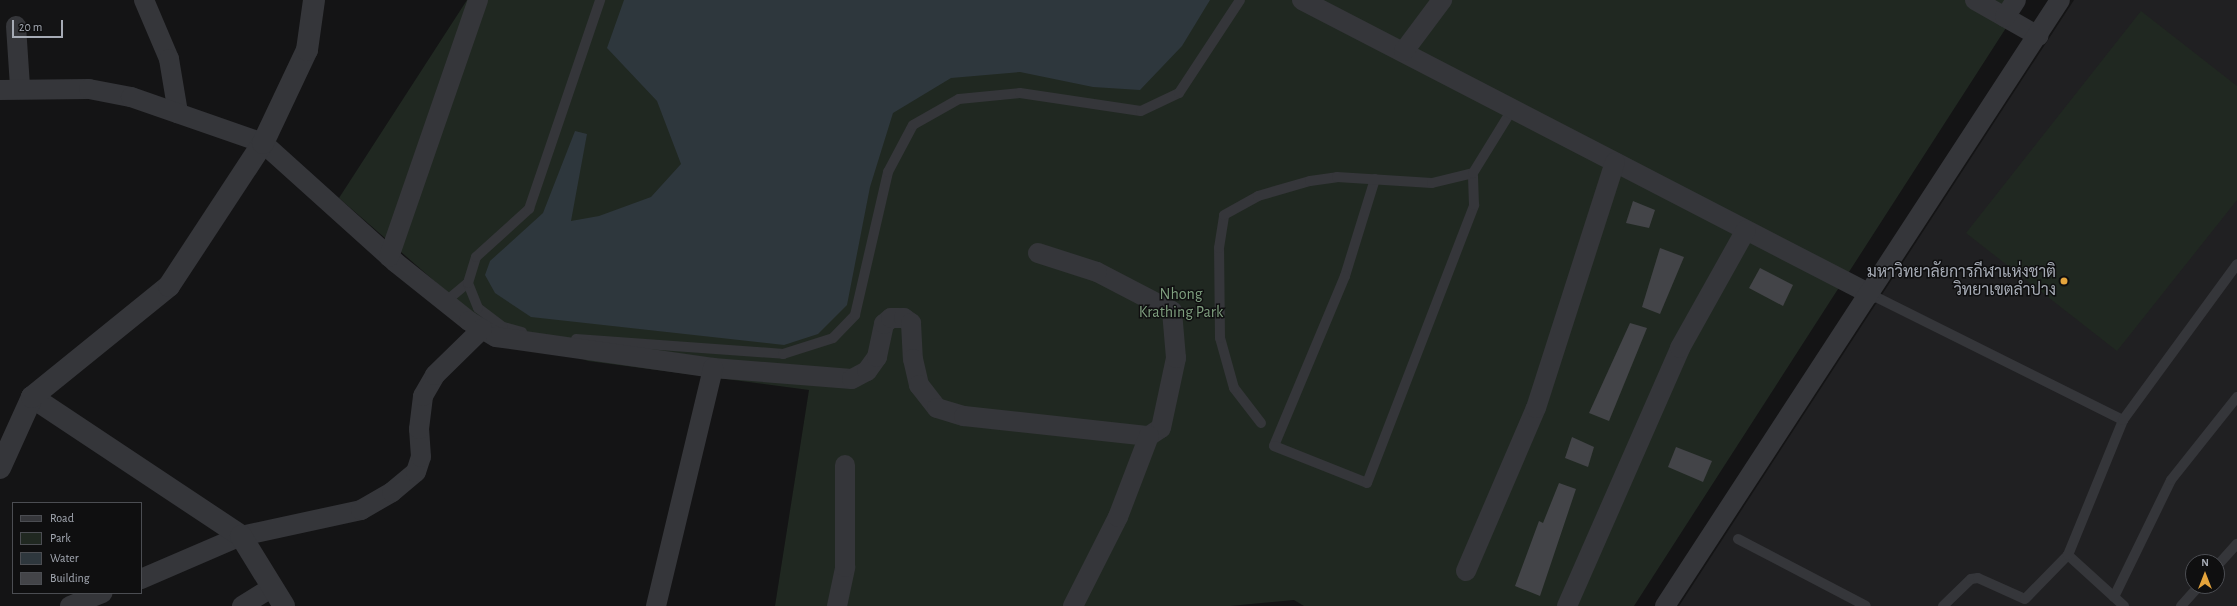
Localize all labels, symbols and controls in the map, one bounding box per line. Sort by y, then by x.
scale bar [14,12,65,38]
text: 20 m [19,21,42,33]
place label: มหาวิทยาลัยการกีฬาแห่งชาติ วิทยาเขตลำปาง [1867,262,2056,300]
marker: มหาวิทยาลัยการกีฬาแห่งชาติ วิทยาเขตลำปาง [2059,276,2069,286]
park label: Nhong Krathing Park [1139,284,1223,322]
legend [12,502,142,594]
text: Road [50,512,74,524]
text: Park [50,532,71,544]
text: Water [50,552,79,564]
north arrow [2185,554,2225,594]
text: N [2201,557,2209,568]
text: Building [50,572,90,584]

